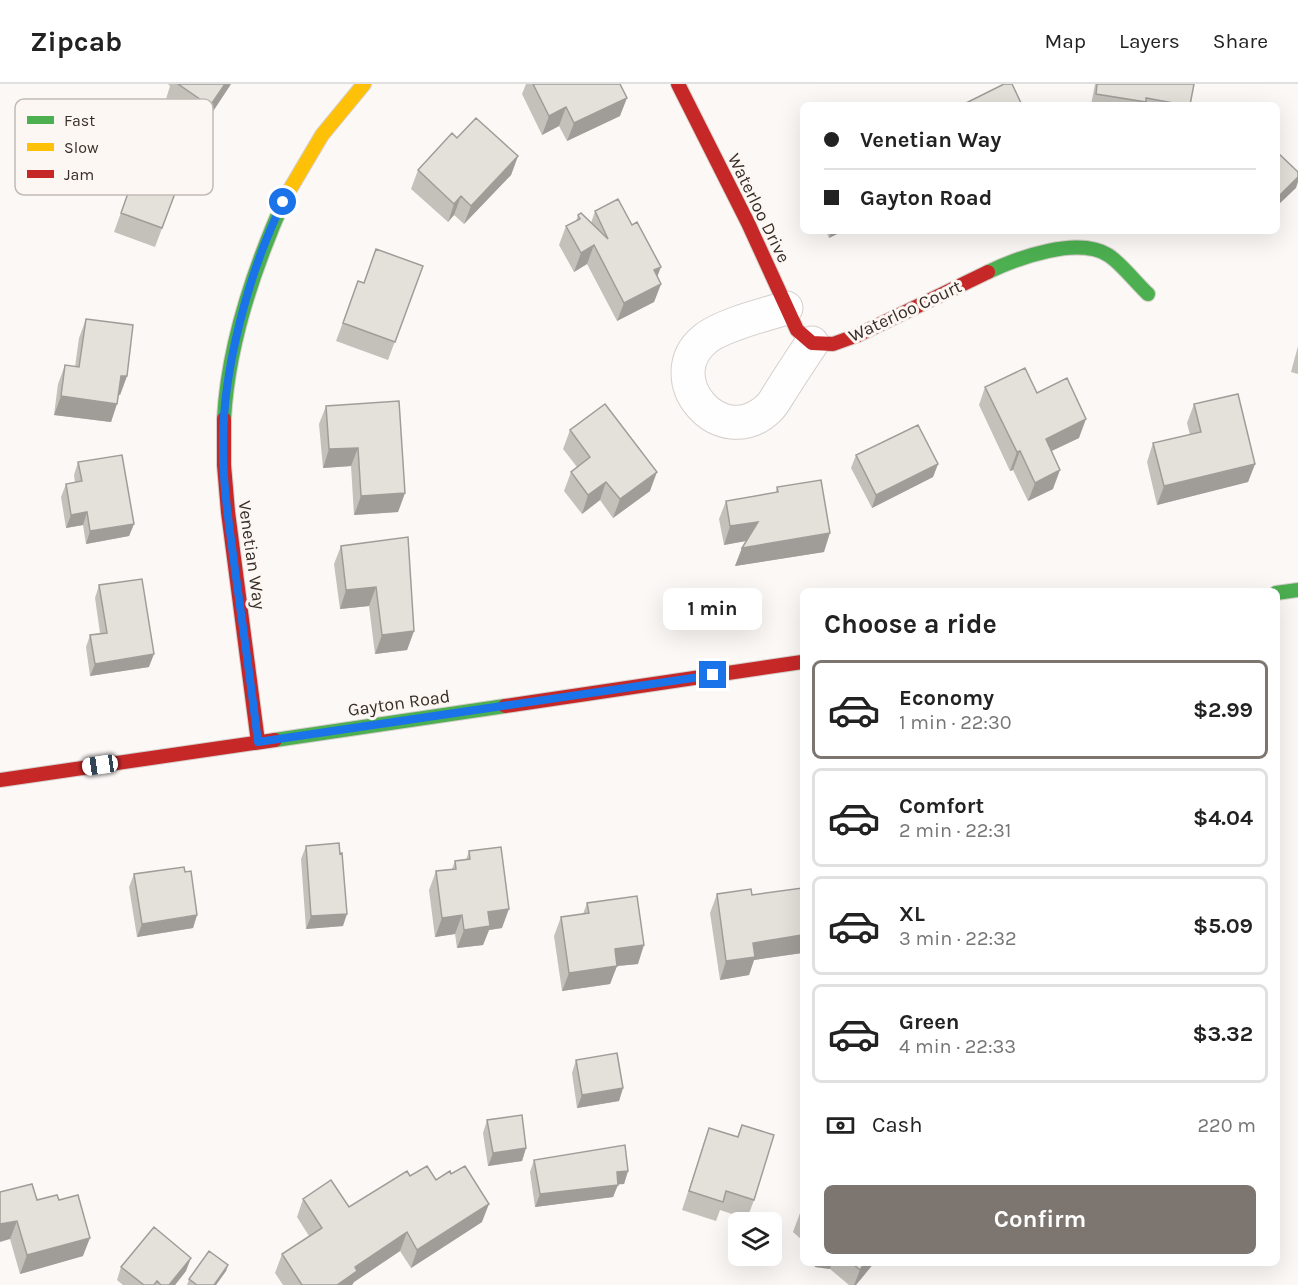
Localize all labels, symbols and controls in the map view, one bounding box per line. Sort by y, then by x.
text: Zipcab [30,25,122,58]
text: Map [1044,29,1086,53]
text: Layers [1119,29,1180,53]
text: Share [1213,29,1268,53]
legend [15,99,213,195]
text: Fast [64,111,95,130]
text: Venetian Way [860,127,1001,153]
text: Slow [64,138,99,157]
street label: Waterloo Drive [723,150,795,266]
text: Jam [64,165,94,184]
text: Gayton Road [860,185,992,211]
route start [269,188,296,215]
street label: Waterloo Court [845,275,965,347]
street label: Venetian Way [233,499,271,612]
callout: 1 min [664,588,762,630]
text: 1 min [687,597,738,620]
text: Choose a ride [824,608,997,640]
route end [699,661,726,688]
icon: car [827,683,881,737]
street label: Gayton Road [346,685,452,721]
text: Economy [899,685,994,711]
text: $2.99 [1193,697,1253,723]
text: 1 min · 22:30 [899,711,1012,734]
car [81,754,119,776]
icon: car [827,791,881,845]
text: Comfort [899,793,984,819]
text: $4.04 [1193,805,1253,831]
text: 2 min · 22:31 [899,819,1011,842]
icon: car [827,899,881,953]
text: XL [899,901,925,927]
text: $5.09 [1193,913,1253,939]
text: 3 min · 22:32 [899,927,1017,950]
icon: car [827,1007,881,1061]
text: Green [899,1009,960,1035]
text: $3.32 [1192,1021,1253,1047]
text: 4 min · 22:33 [899,1035,1016,1058]
icon: cash [824,1109,857,1142]
text: Cash [872,1112,922,1138]
text: 220 m [1197,1114,1256,1137]
button: Confirm [824,1185,1256,1254]
map controls [728,1212,782,1266]
button: layers [728,1212,782,1266]

